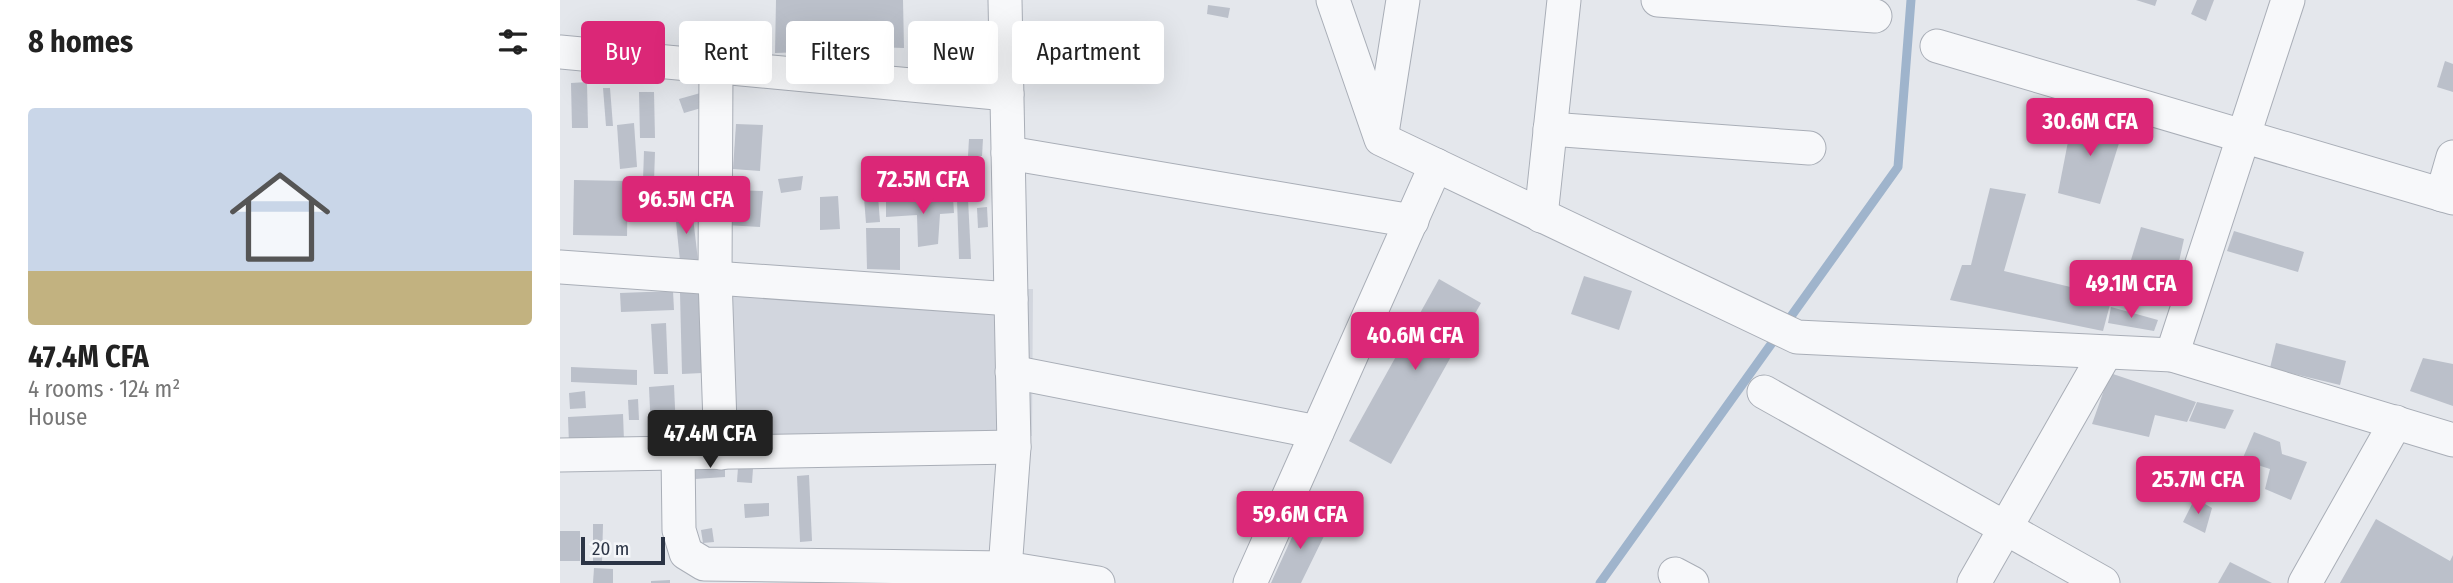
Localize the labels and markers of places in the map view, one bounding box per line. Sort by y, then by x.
pin: 30.6M CFA [2010,99,2170,158]
pin: 72.5M CFA [843,156,1003,216]
pin: 96.5M CFA [606,176,766,236]
pin: 49.1M CFA [2051,260,2211,320]
pin: 40.6M CFA [1335,312,1495,372]
pin: 47.4M CFA [630,410,790,470]
pin: 25.7M CFA [2118,456,2278,516]
pin: 59.6M CFA [1220,491,1380,551]

